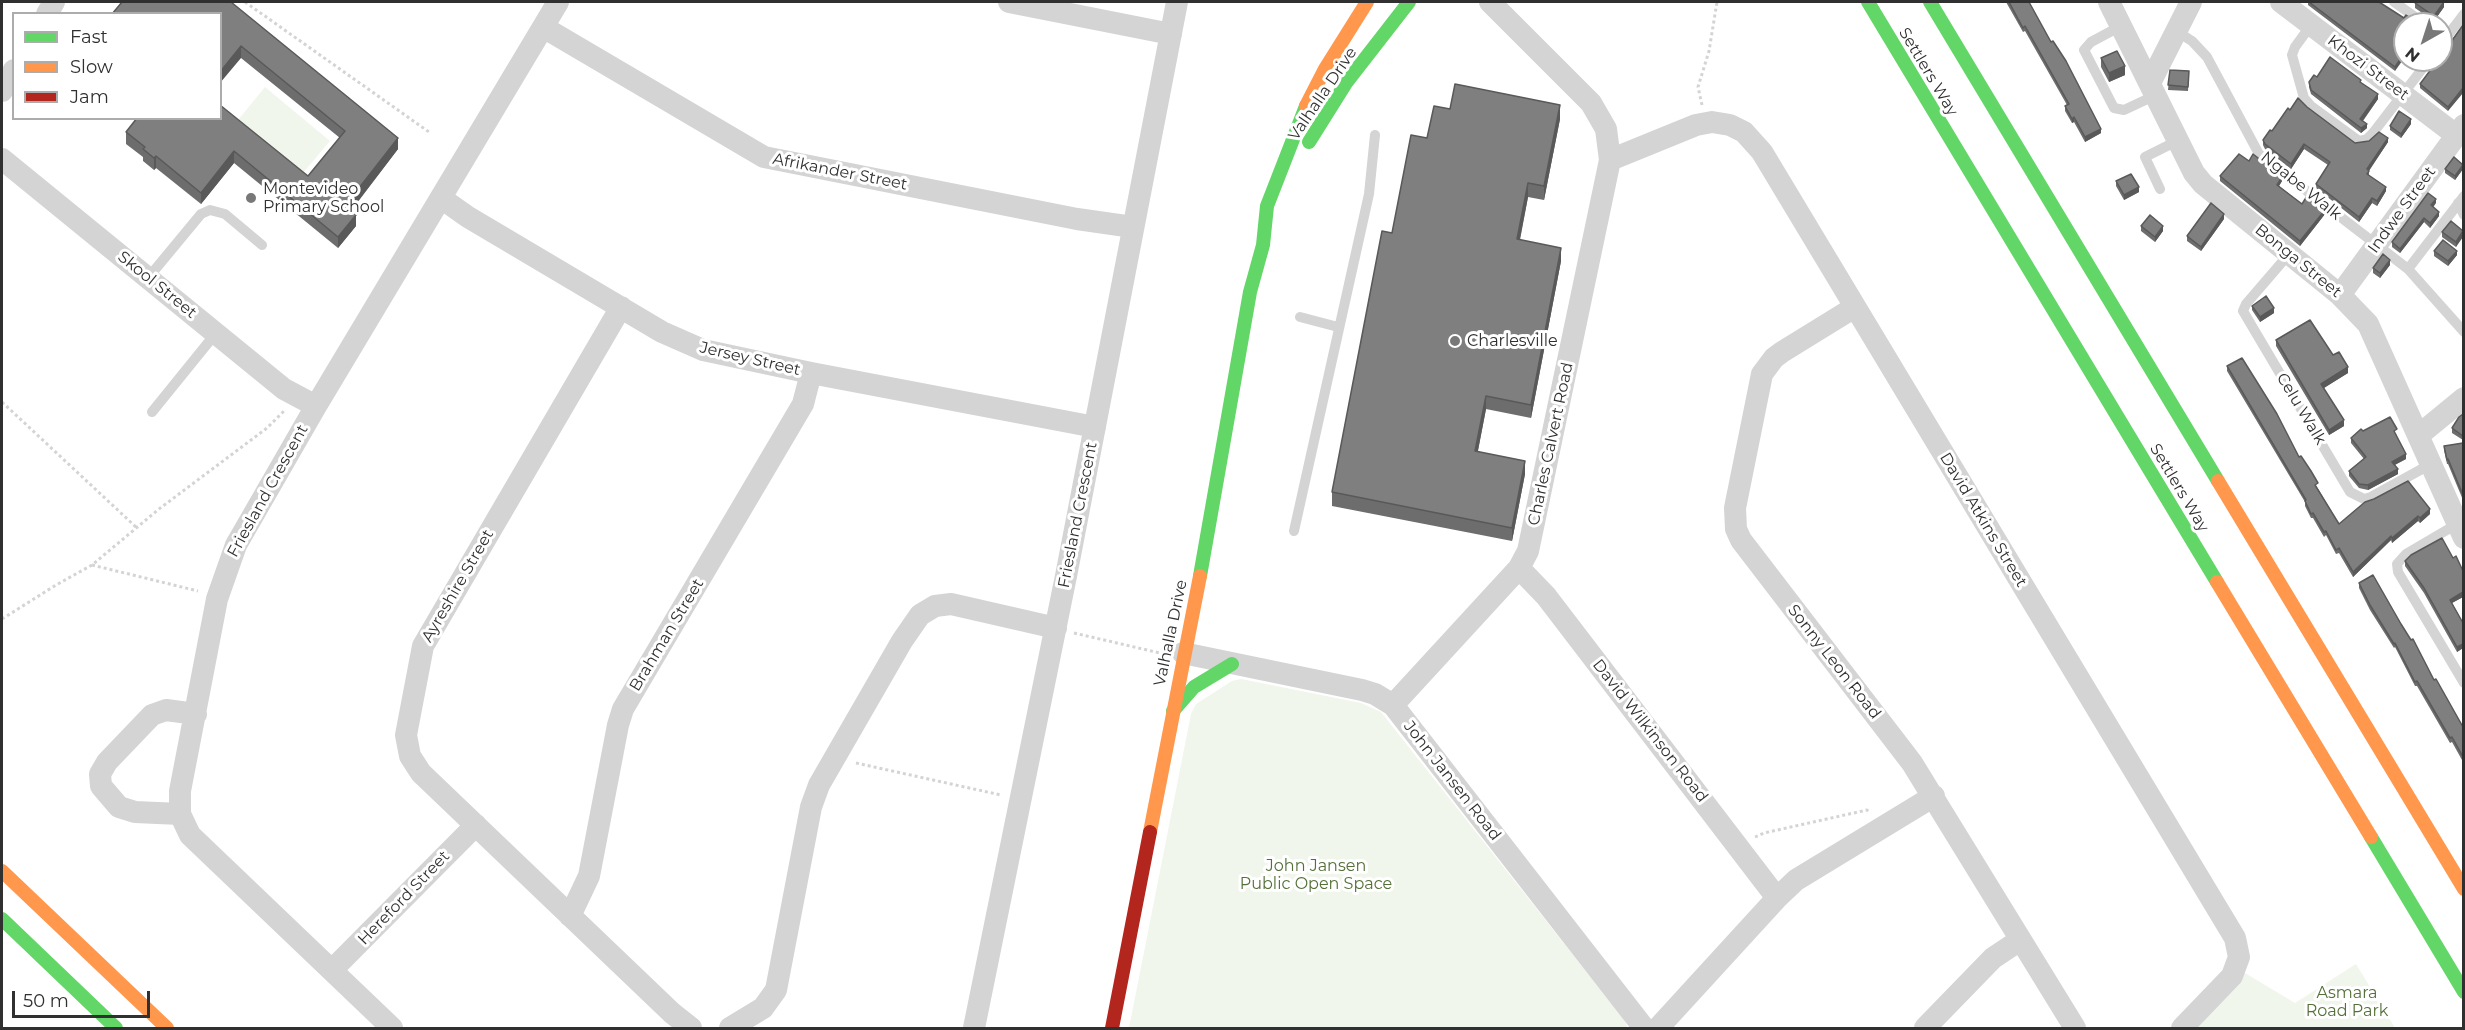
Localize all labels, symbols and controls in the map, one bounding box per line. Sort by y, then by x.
legend [12,12,222,120]
north arrow [2393,12,2453,72]
street label: Settlers Way [1894,24,1962,120]
text: Fast [70,26,108,48]
street label: Khozi Street [2323,31,2413,105]
text: N [2402,43,2424,66]
street label: Valhalla Drive [1285,44,1361,144]
text: Slow [70,56,113,78]
text: Jam [70,86,109,108]
street label: Ngabe Walk [2257,148,2345,224]
street label: Afrikander Street [771,150,909,194]
street label: Indwe Street [2364,163,2440,257]
place label: Montevideo Primary School [263,179,384,217]
marker: Montevideo Primary School [244,191,258,205]
street label: Bonga Street [2251,220,2345,302]
street label: Skool Street [114,247,200,323]
place label: Charlesville [1467,331,1558,351]
marker: Charlesville [1448,334,1462,348]
street label: Jersey Street [698,338,802,380]
street label: Charles Calvert Road [1524,361,1578,527]
street label: Celu Walk [2272,370,2330,448]
street label: Friesland Crescent [224,421,312,561]
street label: Friesland Crescent [1054,440,1102,590]
street label: Settlers Way [2145,440,2213,536]
street label: David Atkins Street [1935,449,2031,591]
street label: Ayreshire Street [418,526,498,646]
street label: Brahman Street [626,575,708,695]
street label: Valhalla Drive [1150,578,1192,688]
street label: Sonny Leon Road [1783,601,1885,723]
street label: David Wilkinson Road [1588,656,1712,806]
street label: John Jansen Road [1399,717,1505,845]
street label: Hereford Street [354,847,454,949]
park label: John Jansen Public Open Space [1240,856,1392,894]
scale bar [15,979,153,1017]
park label: Asmara Road Park [2306,983,2388,1021]
text: 50 m [23,990,69,1012]

